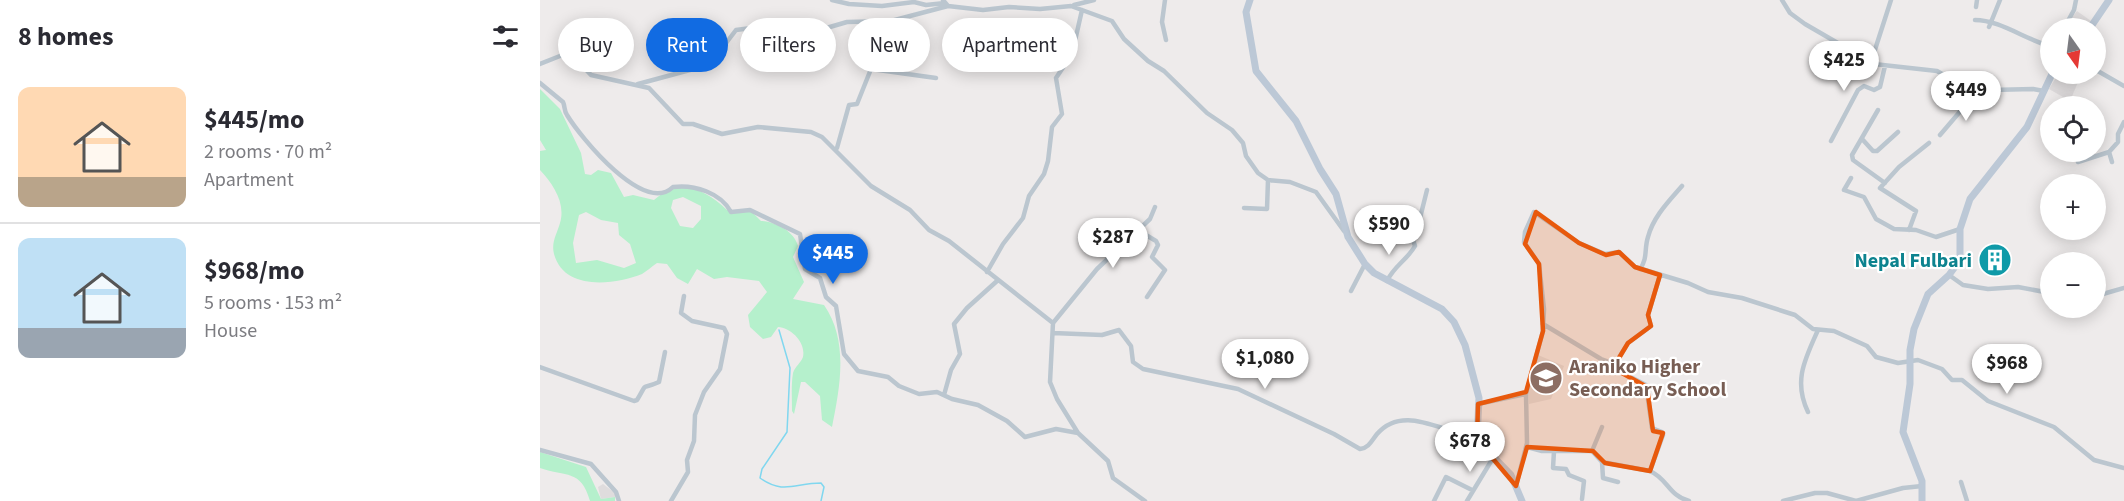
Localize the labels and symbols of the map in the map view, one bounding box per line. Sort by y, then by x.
north arrow [2040,18,2106,84]
pin: $425 [1808,41,1880,92]
pin: $449 [1930,71,2002,122]
pin: $590 [1353,205,1425,256]
pin: $287 [1077,218,1149,269]
pin: $445 [797,234,869,285]
building icon: Nepal Fulbari [1977,242,2013,278]
place label: Nepal Fulbari [1854,247,1972,275]
pin: $1,080 [1216,339,1314,390]
pin: $968 [1971,344,2043,395]
place label: Araniko Higher Secondary School [1568,353,1726,404]
school or university icon: Araniko Higher Secondary School [1528,360,1564,396]
pin: $678 [1434,422,1506,473]

